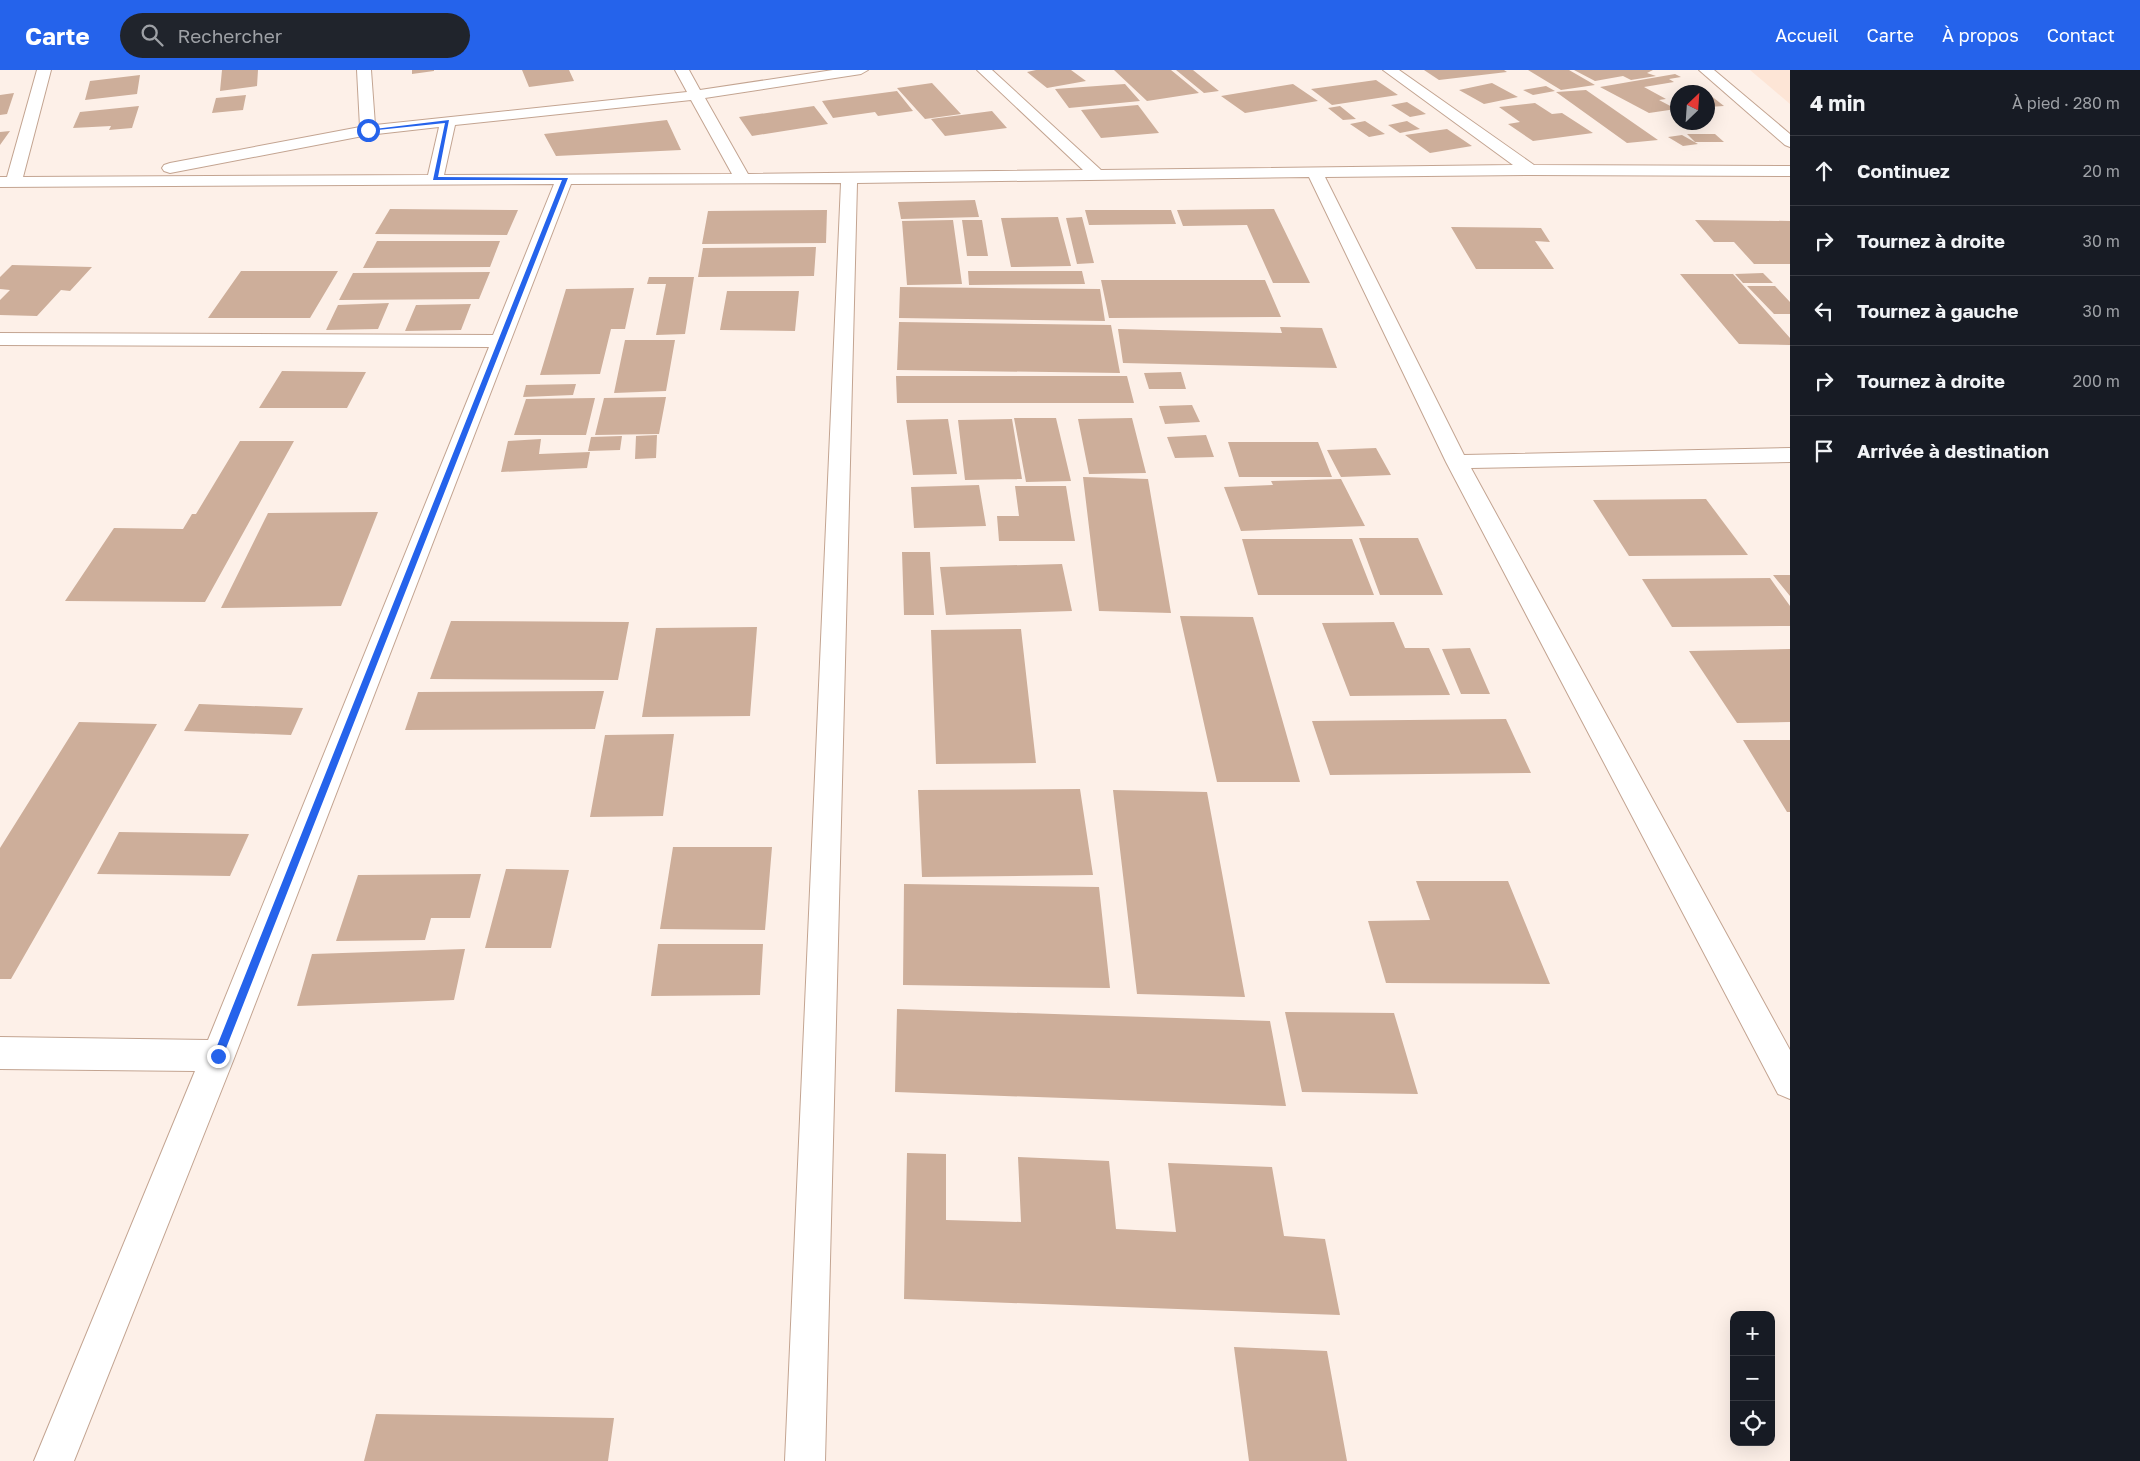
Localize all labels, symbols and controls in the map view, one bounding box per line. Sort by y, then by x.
search box [120,13,470,58]
text: Carte [25,21,90,50]
icon: search [138,21,166,49]
text: Rechercher [178,24,282,47]
text: Accueil [1775,24,1839,46]
text: Carte [1867,24,1914,46]
text: À propos [1942,24,2019,46]
text: Contact [2047,24,2115,46]
north arrow [1670,85,1715,130]
text: 4 min [1810,90,1865,116]
text: À pied · 280 m [2012,93,2120,113]
route start [357,119,380,142]
icon: ahead [1810,157,1838,185]
text: Continuez [1857,159,1950,182]
text: 20 m [2083,161,2120,181]
icon: right [1810,227,1838,255]
text: Tournez à droite [1857,229,2005,252]
text: 30 m [2083,231,2120,251]
icon: left [1810,297,1838,325]
text: Tournez à gauche [1857,299,2018,322]
text: 30 m [2083,301,2120,321]
icon: right [1810,367,1838,395]
text: Tournez à droite [1857,369,2005,392]
text: 200 m [2073,371,2120,391]
icon: arrive [1810,437,1838,465]
text: Arrivée à destination [1857,439,2049,462]
route end [207,1045,230,1068]
map controls [1730,1311,1775,1446]
button: + [1730,1311,1775,1356]
button: − [1730,1356,1775,1401]
button: locate [1730,1401,1775,1446]

